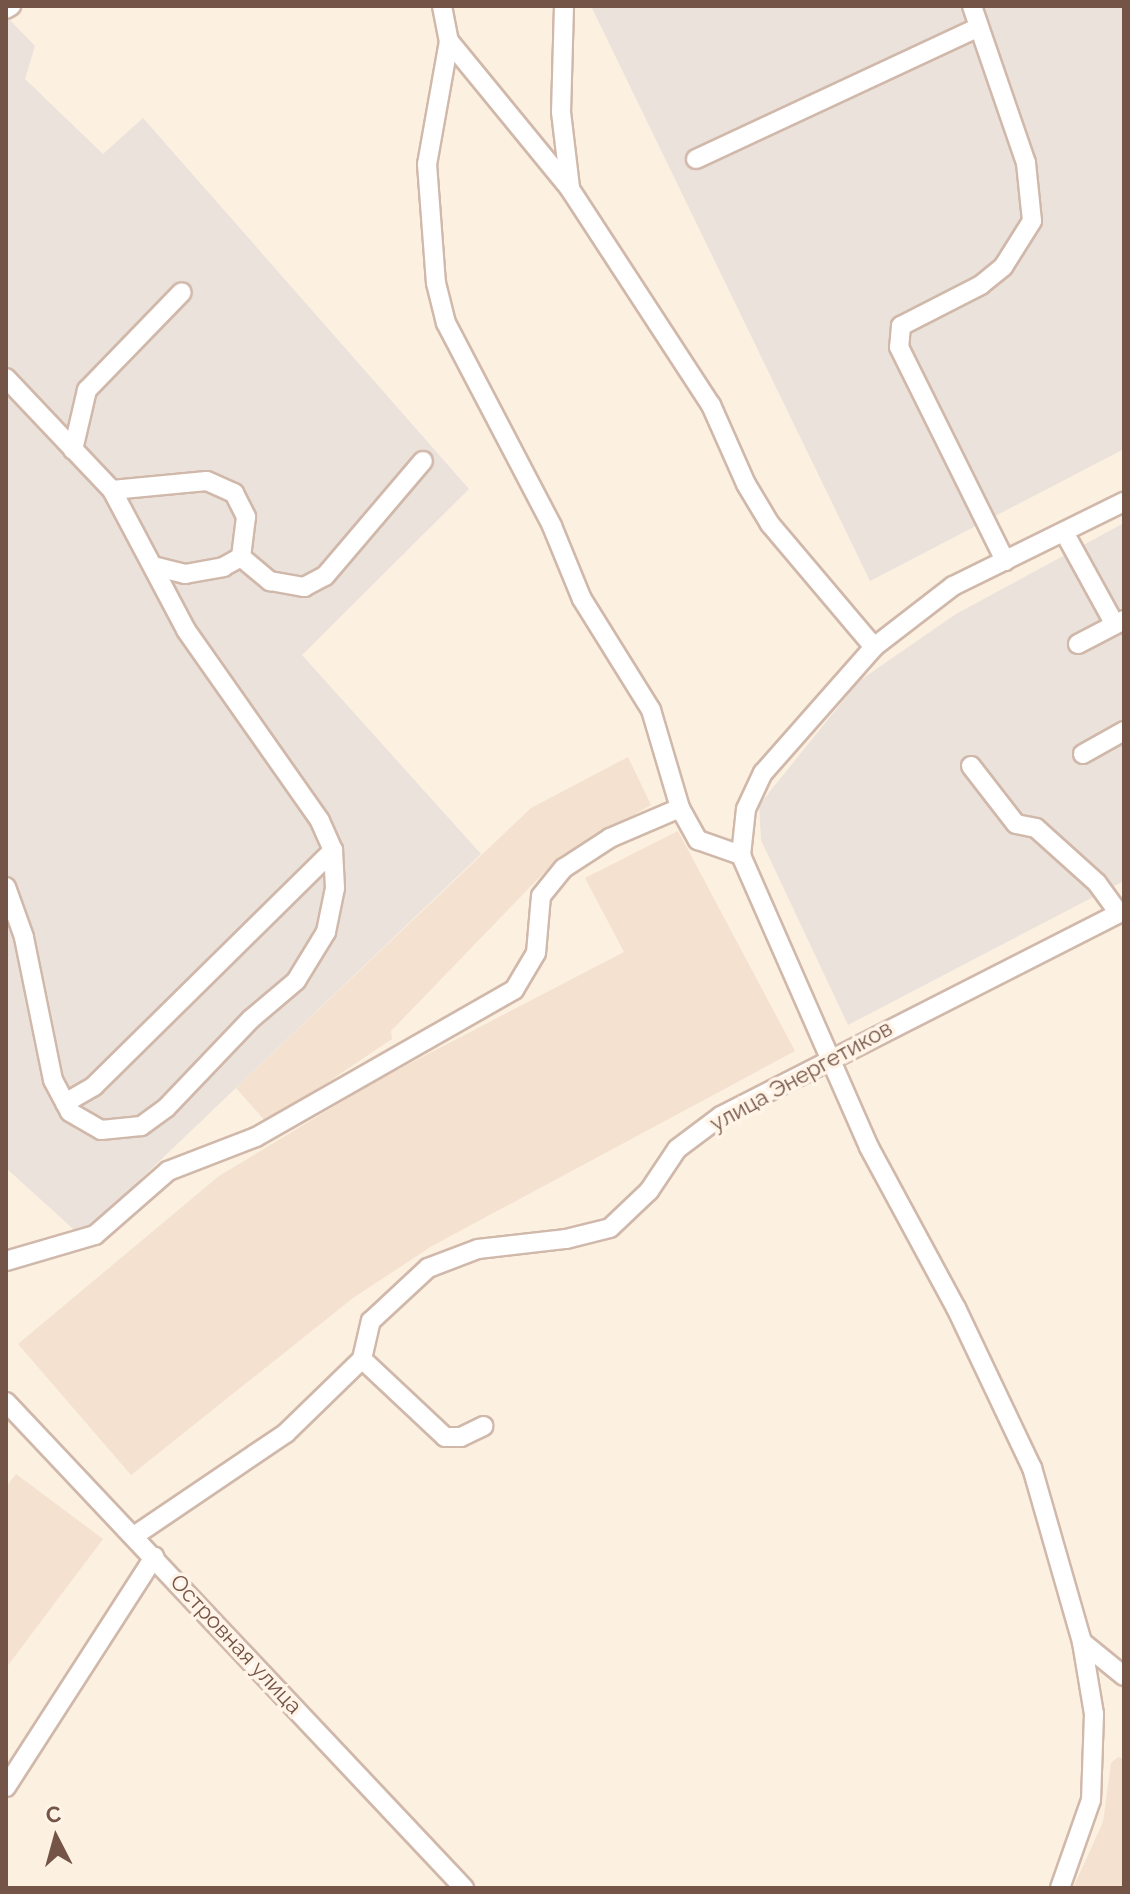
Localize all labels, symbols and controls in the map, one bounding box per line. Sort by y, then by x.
street label: улица Энергетиков [705,1015,897,1137]
street label: Островная улица [164,1569,308,1719]
north arrow [16,1798,96,1878]
text: С [45,1800,62,1828]

